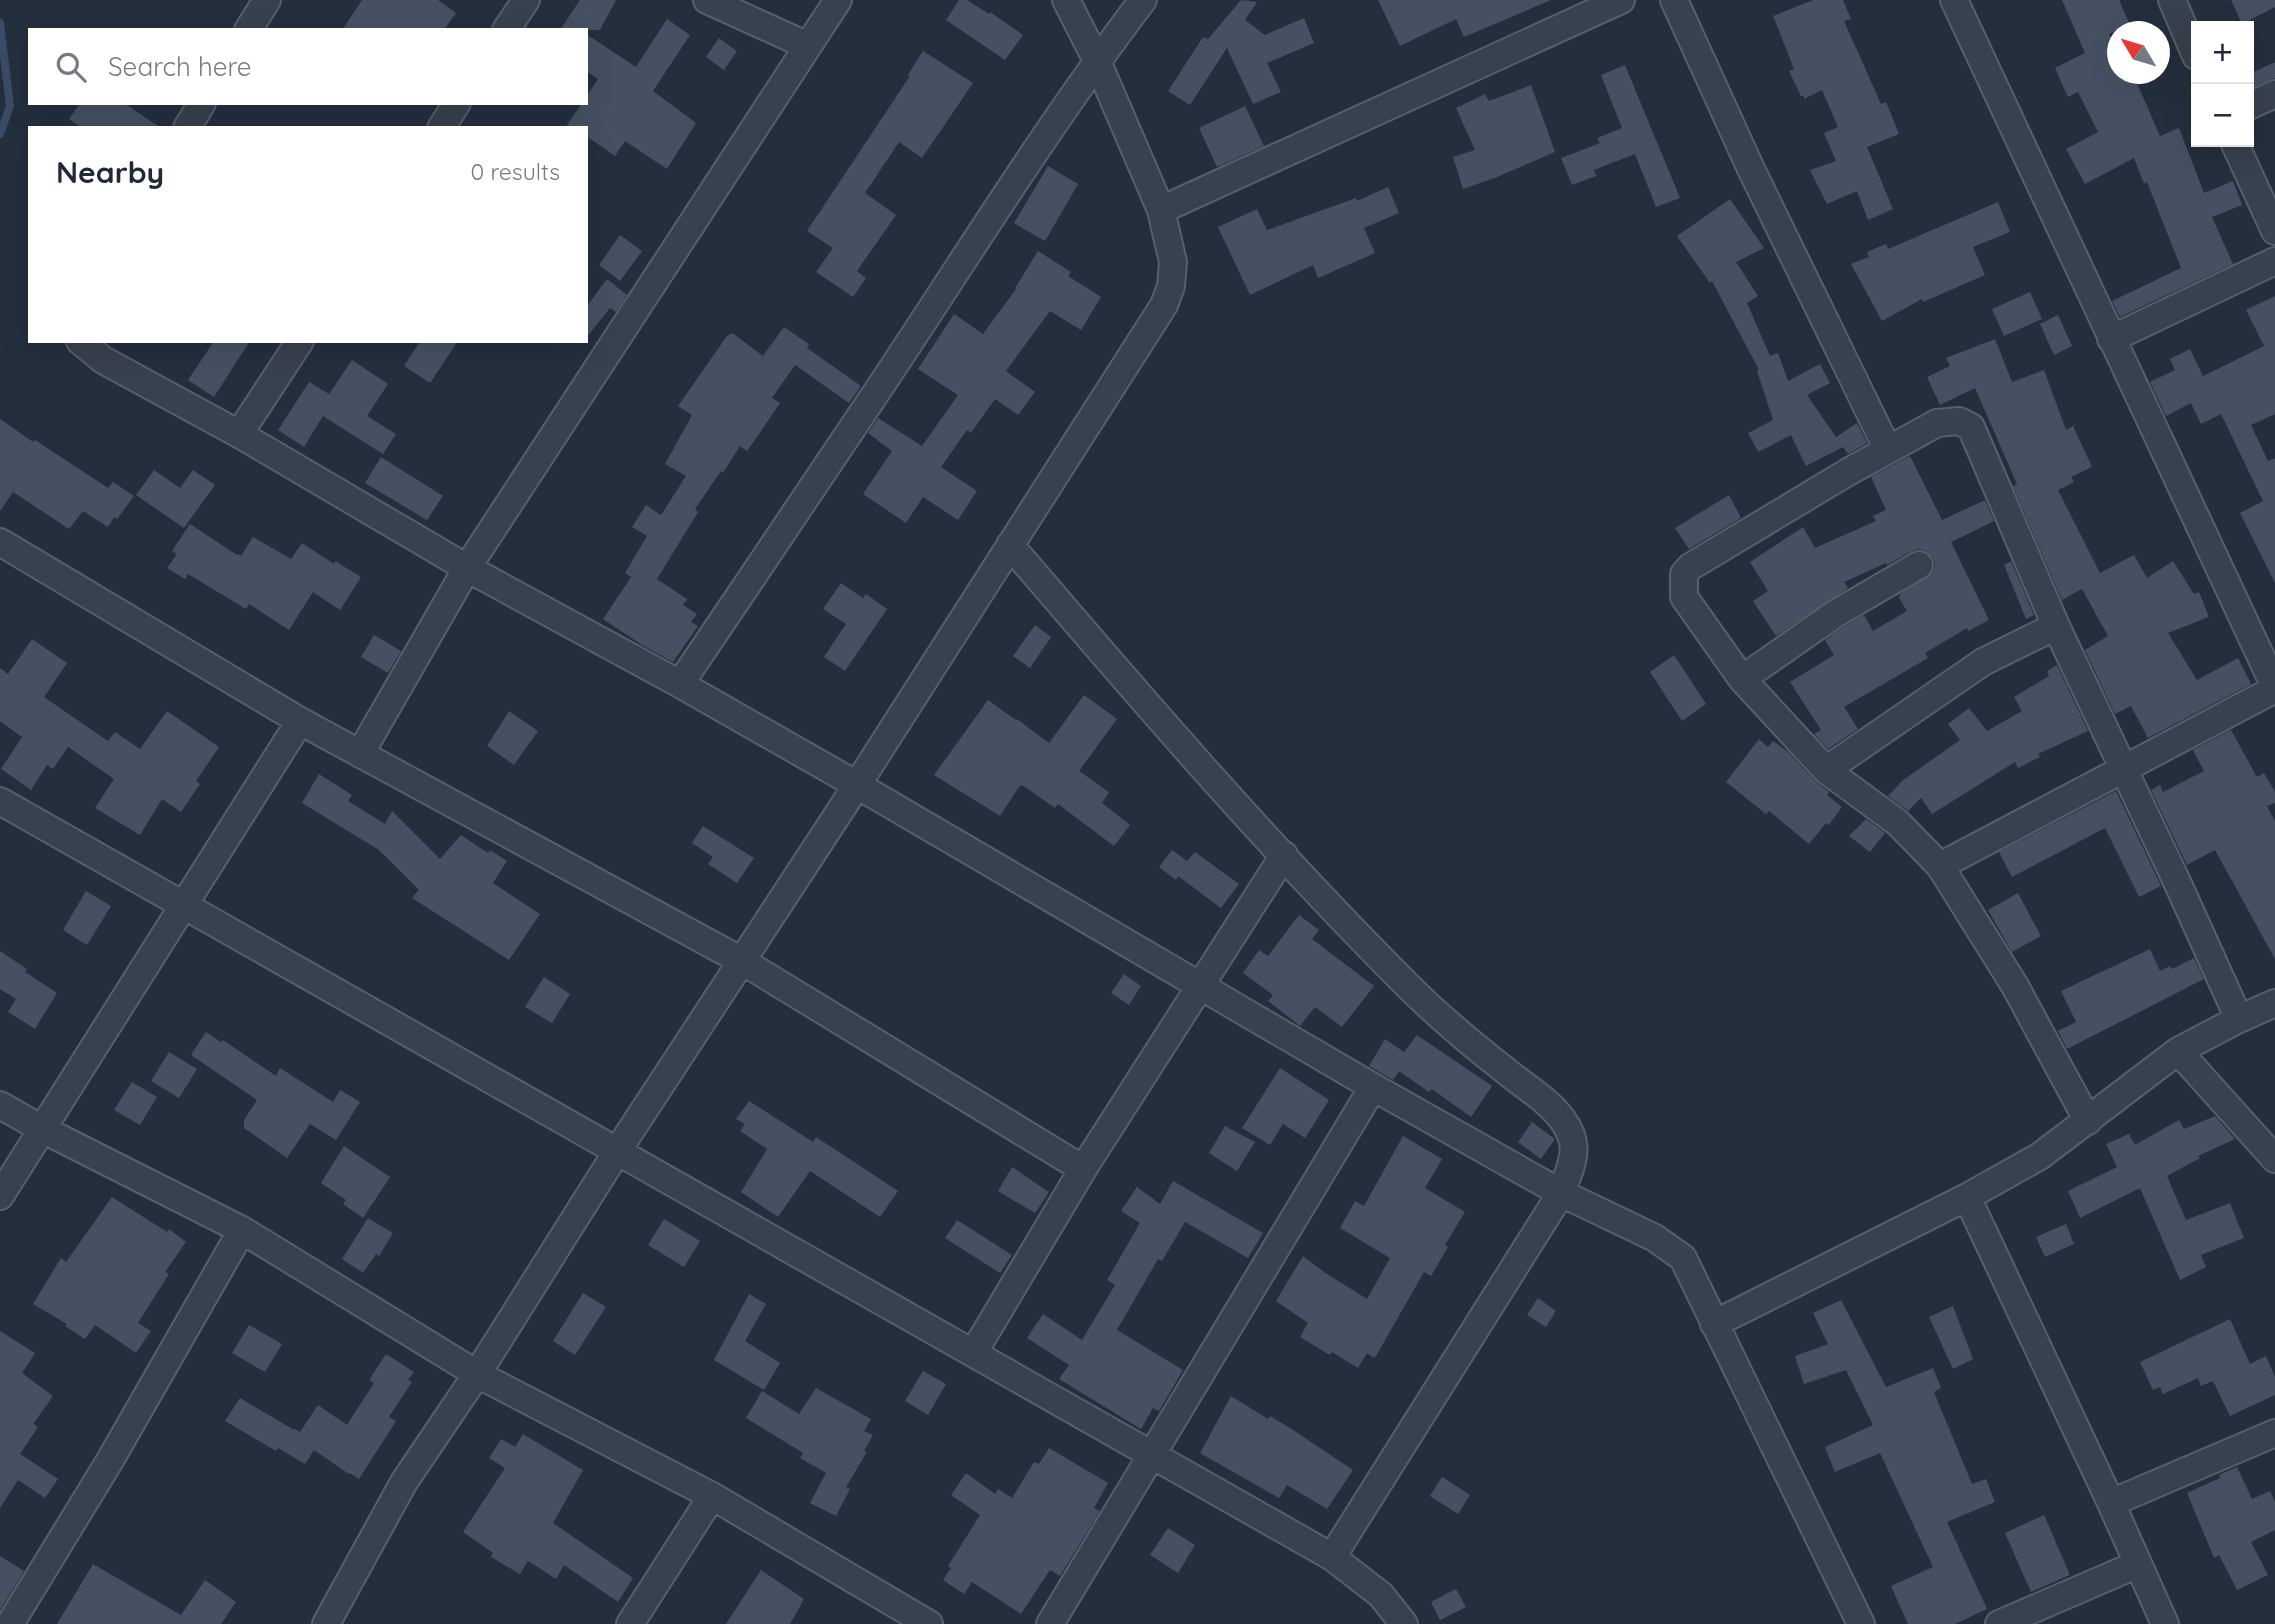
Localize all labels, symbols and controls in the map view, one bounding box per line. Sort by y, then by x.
north arrow [2107,21,2170,84]
map controls [2191,21,2254,147]
button: + [2191,21,2254,84]
search box [28,28,588,105]
icon: search [52,48,90,86]
text: Search here [108,50,252,83]
button: − [2191,84,2254,147]
text: Nearby [56,153,164,191]
text: 0 results [471,157,560,186]

